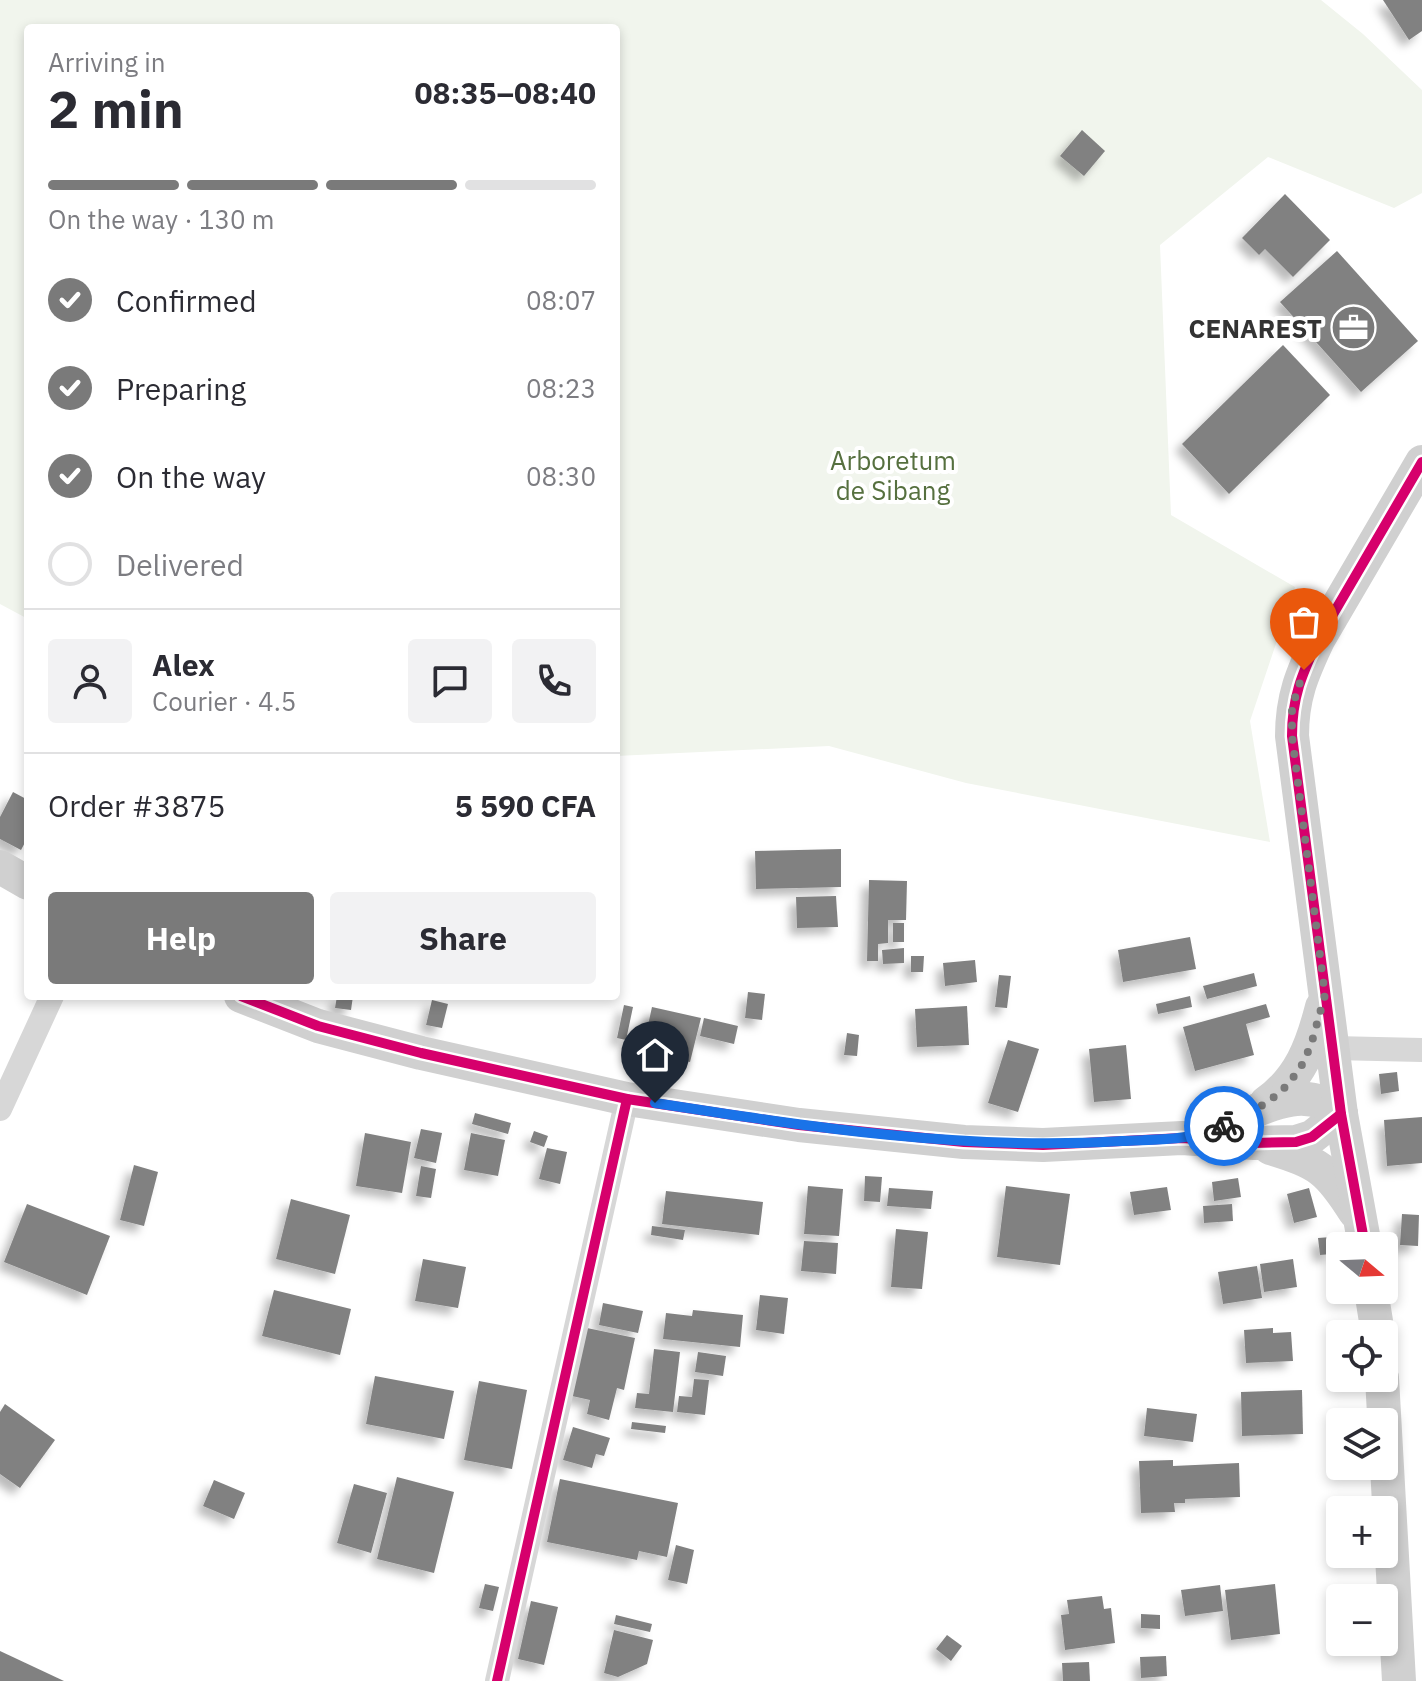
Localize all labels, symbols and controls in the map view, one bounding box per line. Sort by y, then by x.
text: Arriving in [48,45,165,79]
text: 08:35–08:40 [415,73,596,112]
text: 2 min [48,75,184,142]
text: On the way · 130 m [48,202,274,236]
icon: check [48,278,92,322]
text: Confirmed [116,281,257,320]
text: 08:07 [526,283,596,317]
office icon: CENAREST [1329,304,1377,352]
place label: CENAREST [1189,311,1322,345]
icon: check [48,366,92,410]
text: Preparing [116,369,246,408]
text: 08:23 [526,371,596,405]
park label: Arboretum de Sibang [830,443,956,507]
icon: check [48,454,92,498]
text: On the way [116,457,266,496]
text: 08:30 [526,459,596,493]
text: Delivered [116,545,244,584]
pin [1270,588,1338,670]
icon: bag [1282,600,1326,644]
button: person [48,639,132,723]
button: chat [408,639,492,723]
button: phone [512,639,596,723]
text: Alex [152,645,215,684]
text: Courier · 4.5 [152,684,296,718]
text: Order #3875 [48,786,225,825]
text: 5 590 CFA [455,786,596,825]
button: Help [48,892,314,984]
button: Share [330,892,596,984]
pin [621,1021,689,1103]
icon: home [633,1033,677,1077]
courier [1184,1086,1264,1166]
icon: bike [1202,1104,1246,1148]
north arrow [1326,1232,1398,1304]
map controls [1326,1232,1398,1656]
button: locate [1326,1320,1398,1392]
button: layers [1326,1408,1398,1480]
button: + [1326,1496,1398,1568]
button: − [1326,1584,1398,1656]

